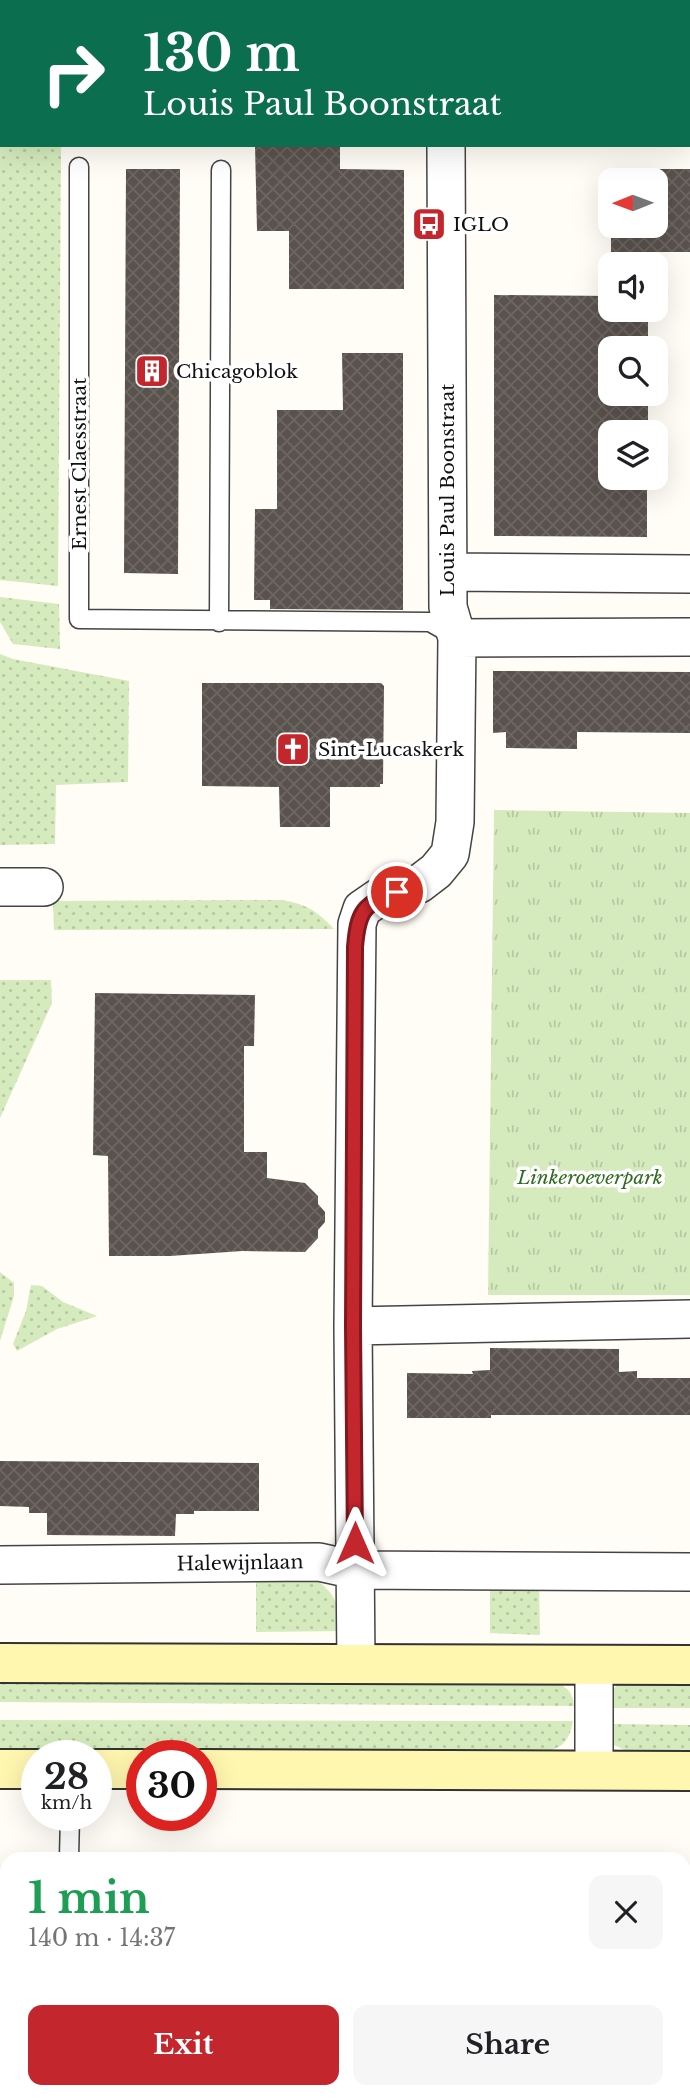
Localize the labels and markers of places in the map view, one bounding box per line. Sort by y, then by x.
bus stop icon: IGLO [410,205,448,243]
place label: IGLO [453,213,509,236]
building icon: Chicagoblok [133,352,171,390]
place label: Chicagoblok [176,360,298,383]
church icon: Sint-Lucaskerk [274,730,312,768]
place label: Sint-Lucaskerk [318,738,464,761]
pin [367,862,427,922]

